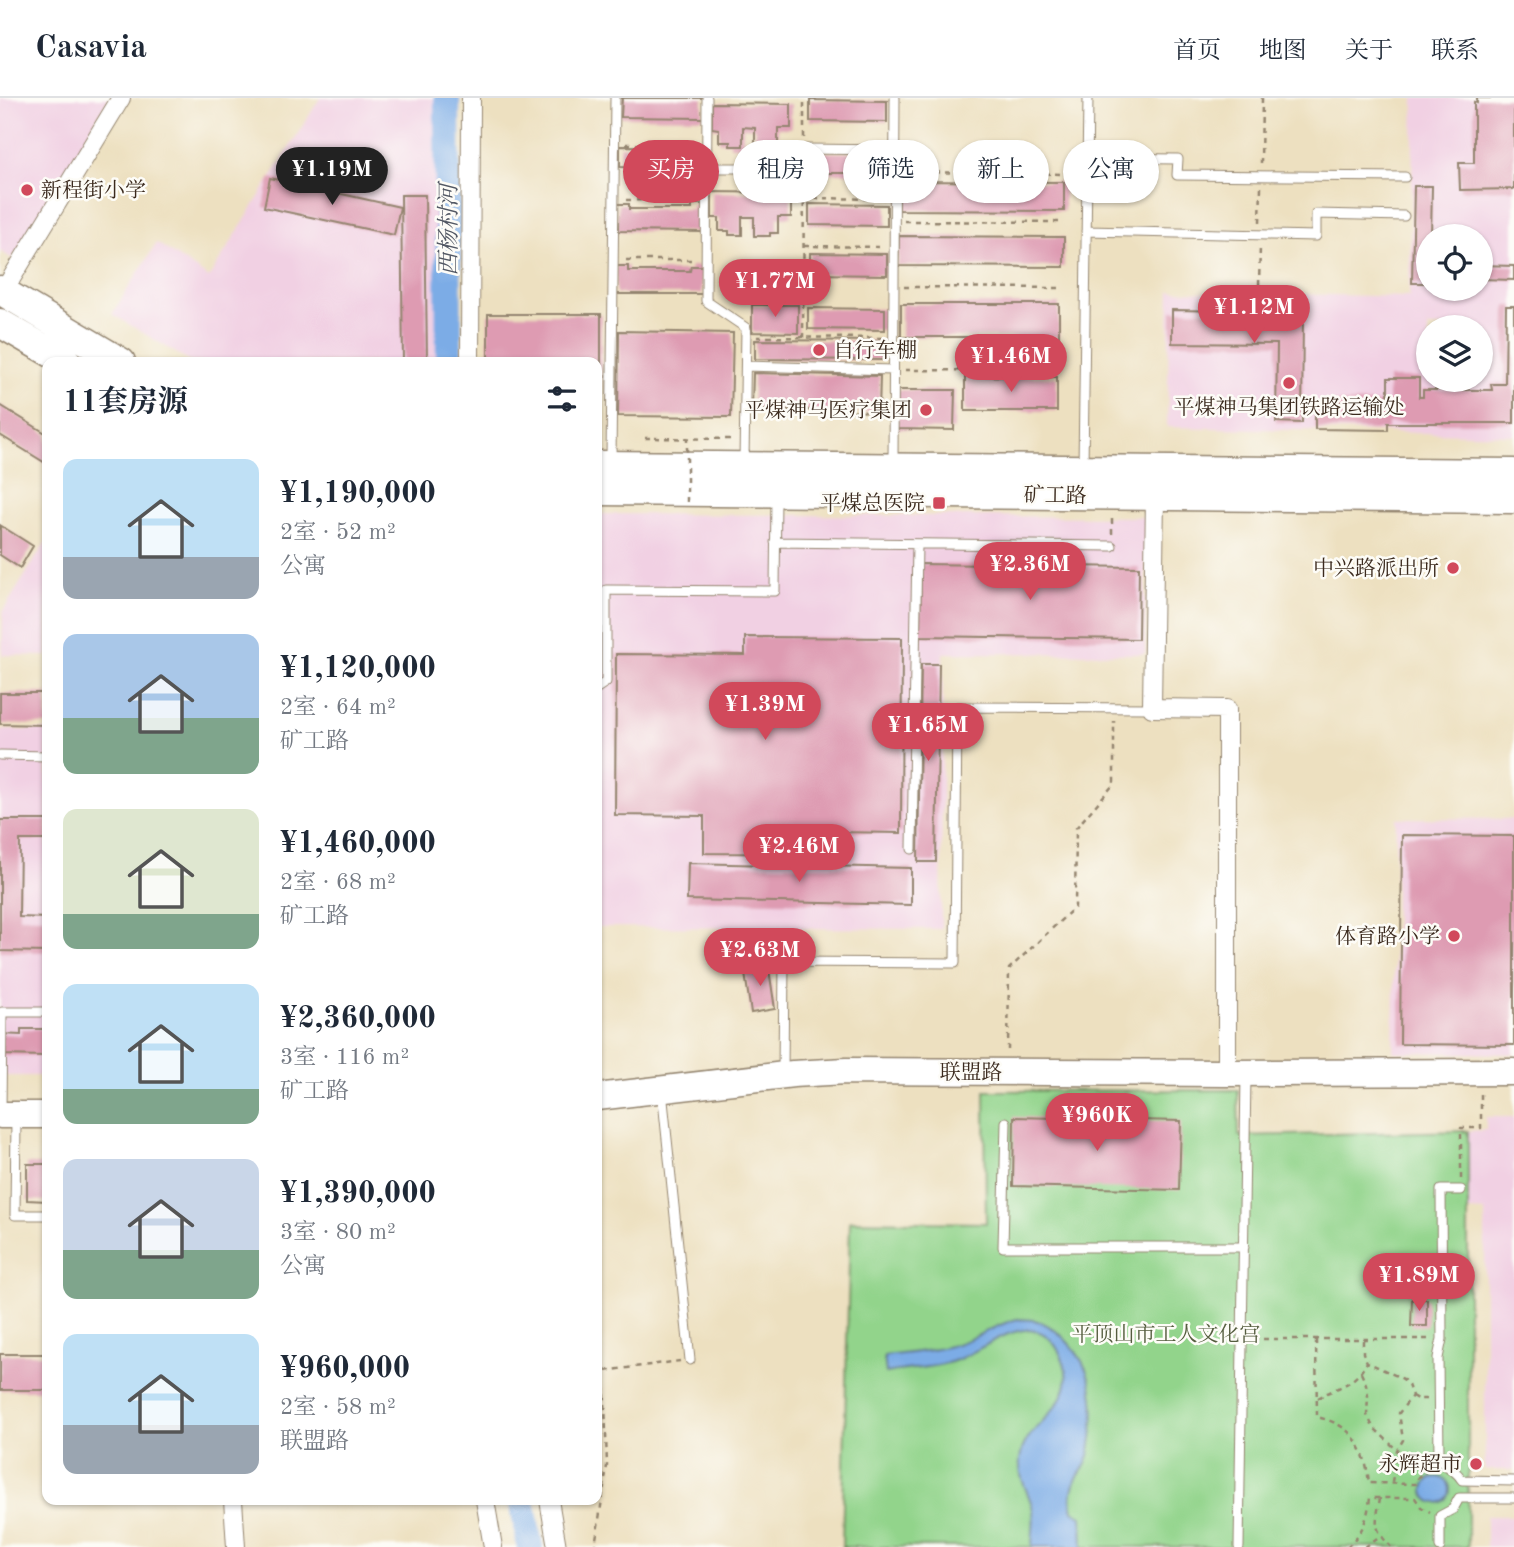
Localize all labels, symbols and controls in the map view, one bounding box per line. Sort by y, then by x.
text: Casavia [35,32,147,65]
text: 首页 [1173,40,1221,64]
text: 地图 [1259,40,1307,64]
text: 关于 [1345,40,1393,64]
text: 联系 [1431,40,1479,64]
chip: 买房 [623,140,719,203]
chip: 租房 [733,140,829,203]
chip: 筛选 [843,140,939,203]
chip: 新上 [953,140,1049,203]
chip: 公寓 [1063,140,1159,203]
pin: ¥1.19M [275,148,389,207]
text: ¥1.19M [292,158,372,181]
place label: 新程街小学 [41,179,146,202]
water label: 西杨村河 [436,180,461,276]
marker: 新程街小学 [19,182,35,198]
map controls [1416,224,1493,392]
button: locate [1416,224,1493,301]
pin: ¥1.77M [718,260,832,319]
text: ¥1.77M [735,270,815,293]
pin: ¥1.12M [1197,286,1311,345]
text: ¥1.12M [1214,296,1294,319]
button: layers [1416,315,1493,392]
pin: ¥1.46M [954,334,1068,394]
place label: 自行车棚 [833,339,917,362]
marker: 自行车棚 [811,342,827,358]
text: ¥1.46M [971,345,1051,368]
marker: 平煤神马集团铁路运输处 [1281,375,1297,391]
icon: filters [543,380,581,418]
text: 11套房源 [63,388,188,418]
place label: 平煤神马集团铁路运输处 [1174,396,1405,419]
place label: 平煤神马医疗集团 [744,399,912,422]
marker: 平煤神马医疗集团 [918,402,934,418]
text: ¥1,190,000 [280,479,436,509]
street label: 矿工路 [1023,483,1087,508]
icon: home [119,487,203,571]
place label: 平煤总医院 [820,492,925,515]
marker: 平煤总医院 [931,495,947,511]
text: 2室 · 52 m² [280,521,396,544]
pin: ¥2.36M [973,542,1087,602]
text: ¥2.36M [990,553,1070,576]
text: 公寓 [280,555,326,578]
place label: 中兴路派出所 [1313,557,1439,580]
marker: 中兴路派出所 [1445,560,1461,576]
text: ¥1,120,000 [280,654,436,684]
icon: home [119,662,203,746]
pin: ¥1.39M [708,682,822,742]
text: ¥1.39M [725,693,805,716]
text: 2室 · 64 m² [280,696,396,719]
pin: ¥1.65M [871,704,985,763]
text: ¥1.65M [888,714,968,737]
text: 矿工路 [280,730,349,753]
pin: ¥2.46M [742,824,856,884]
text: ¥1,460,000 [280,829,436,859]
text: ¥2.46M [759,835,839,858]
icon: home [119,837,203,921]
text: 2室 · 68 m² [280,871,396,894]
text: 矿工路 [280,905,349,928]
place label: 体育路小学 [1335,925,1440,948]
pin: ¥2.63M [703,928,817,988]
marker: 体育路小学 [1446,928,1462,944]
text: ¥2.63M [720,939,800,962]
text: ¥2,360,000 [280,1004,436,1034]
icon: home [119,1012,203,1096]
text: 3室 · 116 m² [280,1046,409,1069]
street label: 联盟路 [940,1061,1003,1084]
text: 矿工路 [280,1080,349,1103]
pin: ¥960K [1048,1094,1146,1153]
text: ¥960K [1061,1104,1133,1127]
text: ¥1,390,000 [280,1179,436,1209]
icon: home [119,1187,203,1271]
text: 3室 · 80 m² [280,1221,396,1244]
pin: ¥1.89M [1362,1254,1476,1313]
text: 公寓 [280,1255,326,1278]
text: ¥1.89M [1379,1264,1459,1287]
park label: 平顶山市工人文化宫 [1072,1323,1261,1346]
text: ¥960,000 [280,1354,410,1384]
icon: home [119,1362,203,1446]
text: 2室 · 58 m² [280,1396,396,1419]
text: 联盟路 [280,1430,349,1453]
place label: 永辉超市 [1378,1453,1462,1476]
marker: 永辉超市 [1468,1456,1484,1472]

